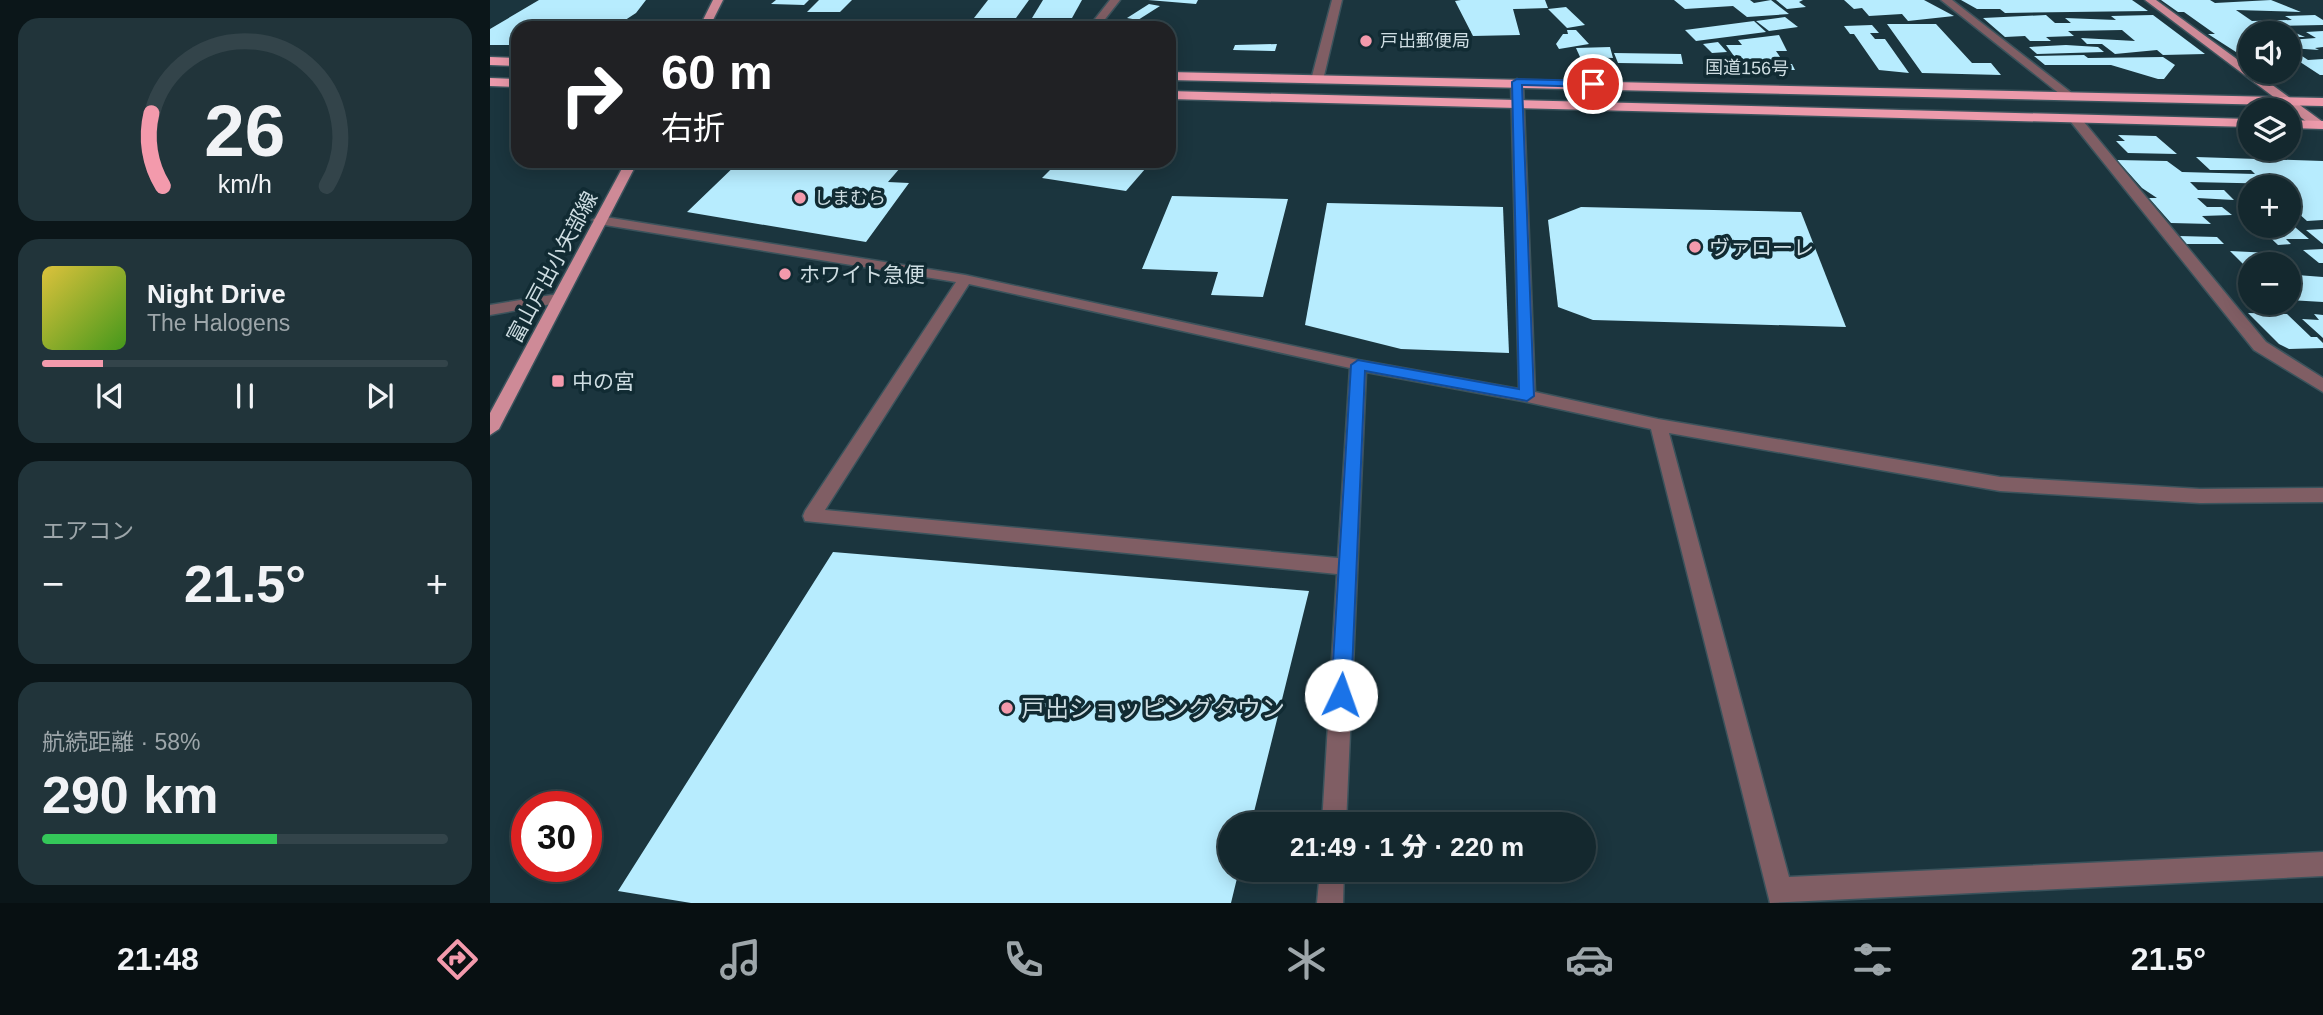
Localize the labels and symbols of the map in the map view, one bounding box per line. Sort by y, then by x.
place label: 戸出郵便局 [1380,31,1470,51]
marker: 戸出郵便局 [1358,33,1374,49]
pin [1563,54,1623,114]
street label: 国道156号 [1705,57,1789,79]
street label: 富山戸出小矢部線 [502,187,602,347]
place label: しまむら [814,188,886,208]
marker: しまむら [792,190,808,206]
place label: ヴァローレ [1709,236,1814,259]
marker: ヴァローレ [1687,239,1703,255]
place label: ホワイト急便 [799,263,925,286]
marker: ホワイト急便 [777,266,793,282]
place label: 中の宮 [572,370,635,393]
marker: 中の宮 [550,373,566,389]
position arrow [1304,658,1378,732]
place label: 戸出ショッピングタウン [1021,695,1285,722]
marker: 戸出ショッピングタウン [999,700,1015,716]
speed limit sign: 30 [511,791,602,882]

